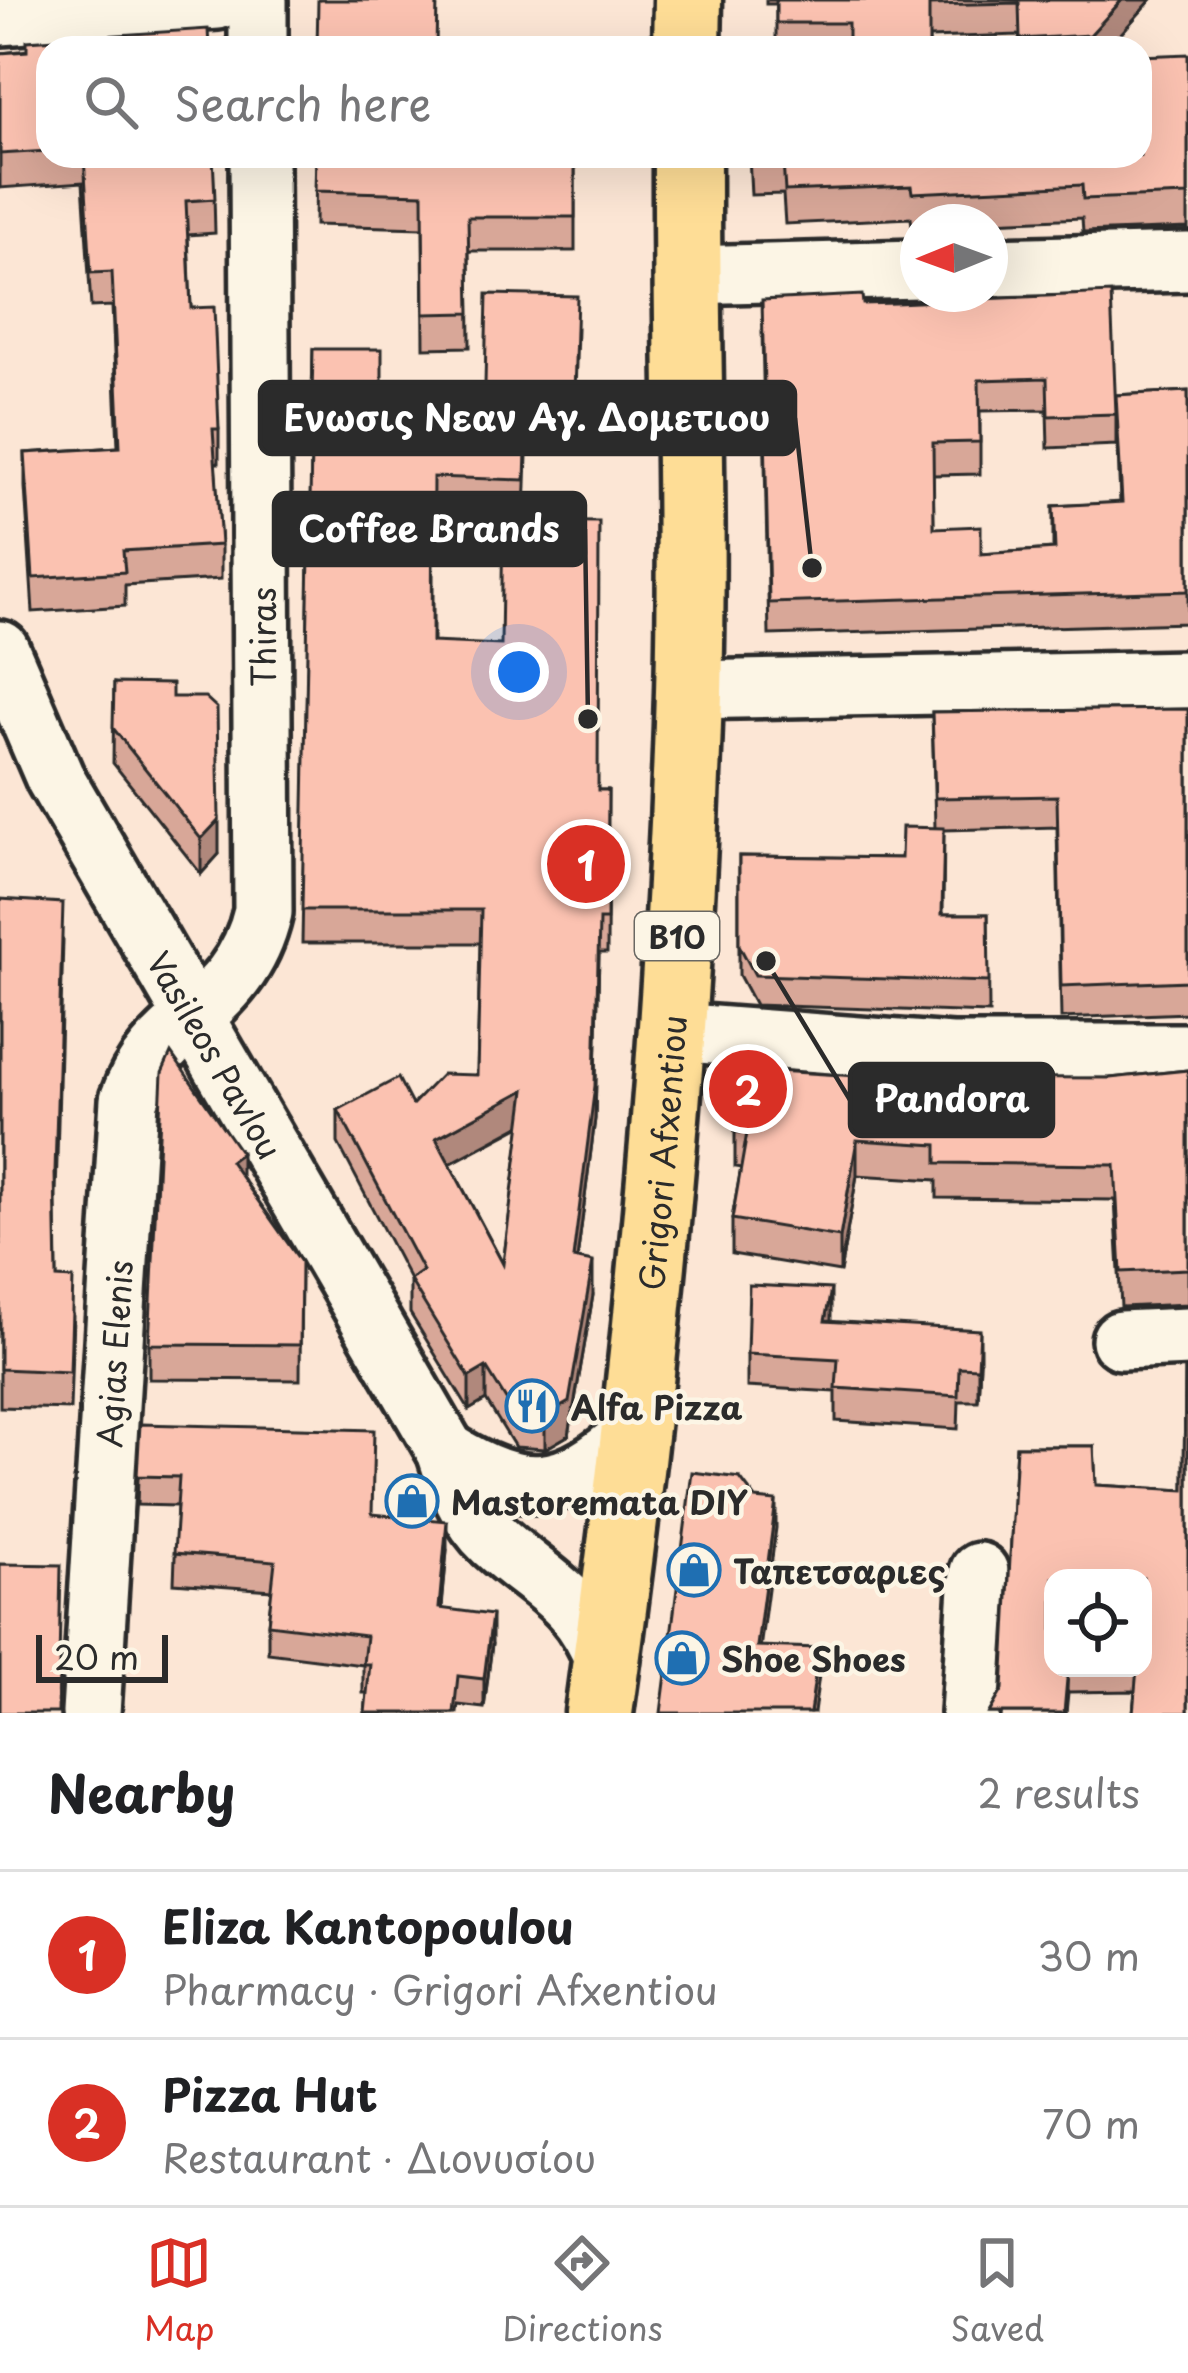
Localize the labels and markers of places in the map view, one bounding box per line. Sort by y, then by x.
callout: Ενωσις Νεαν Αγ. Δομετιου [260,382,795,454]
callout: Coffee Brands [274,493,585,565]
pin: 1 [547,819,625,909]
pin: 2 [709,1044,787,1134]
callout: Pandora [850,1064,1053,1136]
restaurant icon: Alfa Pizza [504,1378,560,1434]
place label: Alfa Pizza [571,1381,743,1431]
shop icon: Mastoremata DIY [384,1473,440,1529]
place label: Mastoremata DIY [451,1476,748,1526]
shop icon: Ταπετσαριες [666,1542,722,1598]
place label: Ταπετσαριες [733,1545,945,1595]
shop icon: Shoe Shoes [654,1630,710,1686]
place label: Shoe Shoes [721,1633,906,1683]

